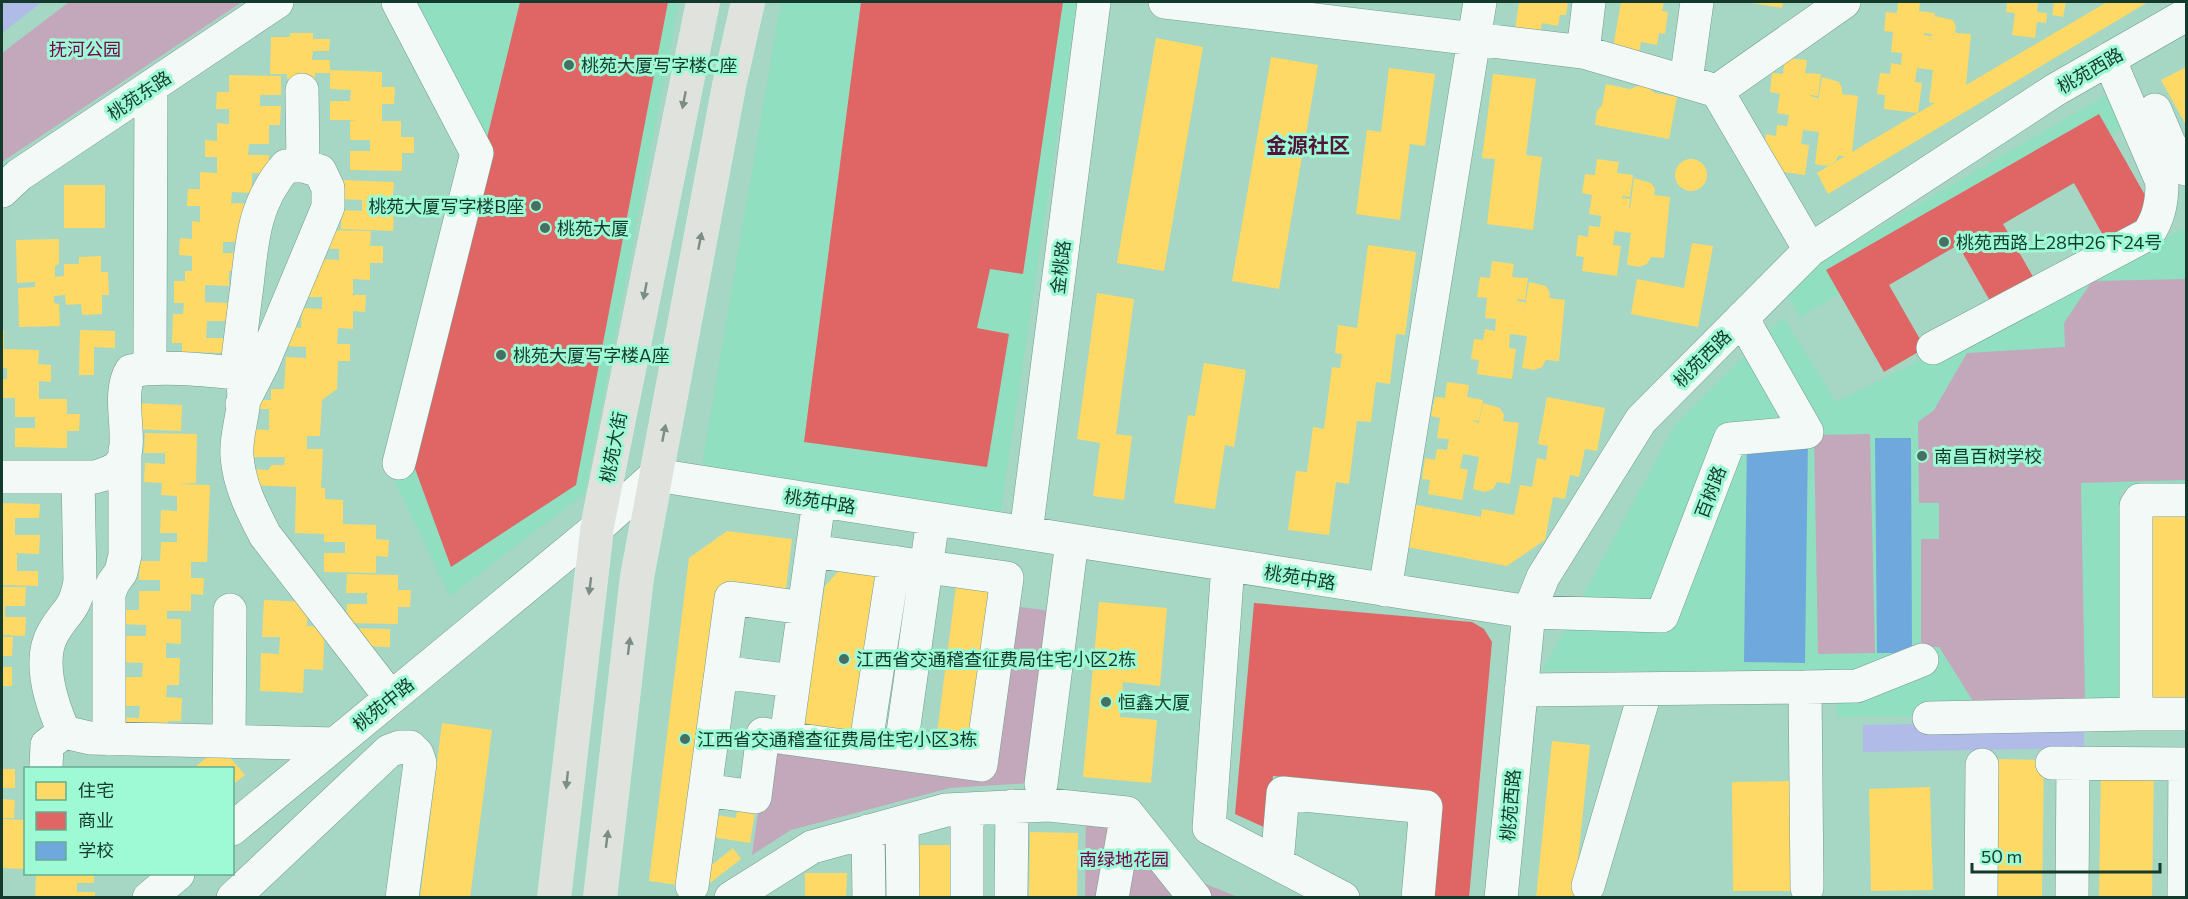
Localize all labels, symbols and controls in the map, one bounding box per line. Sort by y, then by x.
park label: 抚河公园 [49,38,121,60]
street label: 桃苑西路 [2053,42,2127,98]
place label: 桃苑大厦写字楼C座 [581,54,737,76]
marker: 桃苑大厦写字楼C座 [562,58,576,72]
street label: 桃苑东路 [103,66,175,124]
one-way arrow [679,91,688,110]
district label: 金源社区 [1266,132,1350,157]
place label: 桃苑大厦写字楼B座 [368,195,524,217]
marker: 桃苑大厦写字楼B座 [529,199,543,213]
place label: 桃苑大厦 [557,217,629,239]
marker: 桃苑大厦 [538,221,552,235]
one-way arrow [696,231,705,250]
place label: 桃苑西路上28中26下24号 [1956,231,2162,253]
marker: 桃苑西路上28中26下24号 [1937,235,1951,249]
street label: 金桃路 [1046,239,1074,295]
one-way arrow [640,282,649,301]
street label: 桃苑西路 [1669,325,1735,391]
place label: 桃苑大厦写字楼A座 [513,344,669,366]
marker: 桃苑大厦写字楼A座 [494,348,508,362]
street label: 桃苑大街 [595,410,631,484]
one-way arrow [660,423,669,442]
place label: 南昌百树学校 [1934,445,2042,467]
marker: 南昌百树学校 [1915,449,1929,463]
street label: 百树路 [1690,463,1730,521]
street label: 桃苑中路 [783,485,857,517]
street label: 桃苑中路 [1263,561,1337,593]
one-way arrow [585,576,594,595]
one-way arrow [624,636,634,655]
place label: 江西省交通稽查征费局住宅小区2栋 [856,648,1136,670]
marker: 江西省交通稽查征费局住宅小区2栋 [837,652,851,666]
street label: 桃苑中路 [348,673,418,735]
place label: 恒鑫大厦 [1118,691,1190,713]
marker: 恒鑫大厦 [1099,695,1113,709]
place label: 江西省交通稽查征费局住宅小区3栋 [697,728,977,750]
marker: 江西省交通稽查征费局住宅小区3栋 [678,732,692,746]
legend [24,767,234,875]
street label: 桃苑西路 [1496,768,1524,842]
one-way arrow [562,770,572,789]
text: 住宅 [78,779,114,801]
text: 商业 [78,809,114,831]
one-way arrow [602,830,611,849]
scale bar [1972,836,2160,874]
text: 学校 [78,839,114,861]
text: 50 m [1981,845,2022,867]
park label: 南绿地花园 [1079,848,1169,870]

